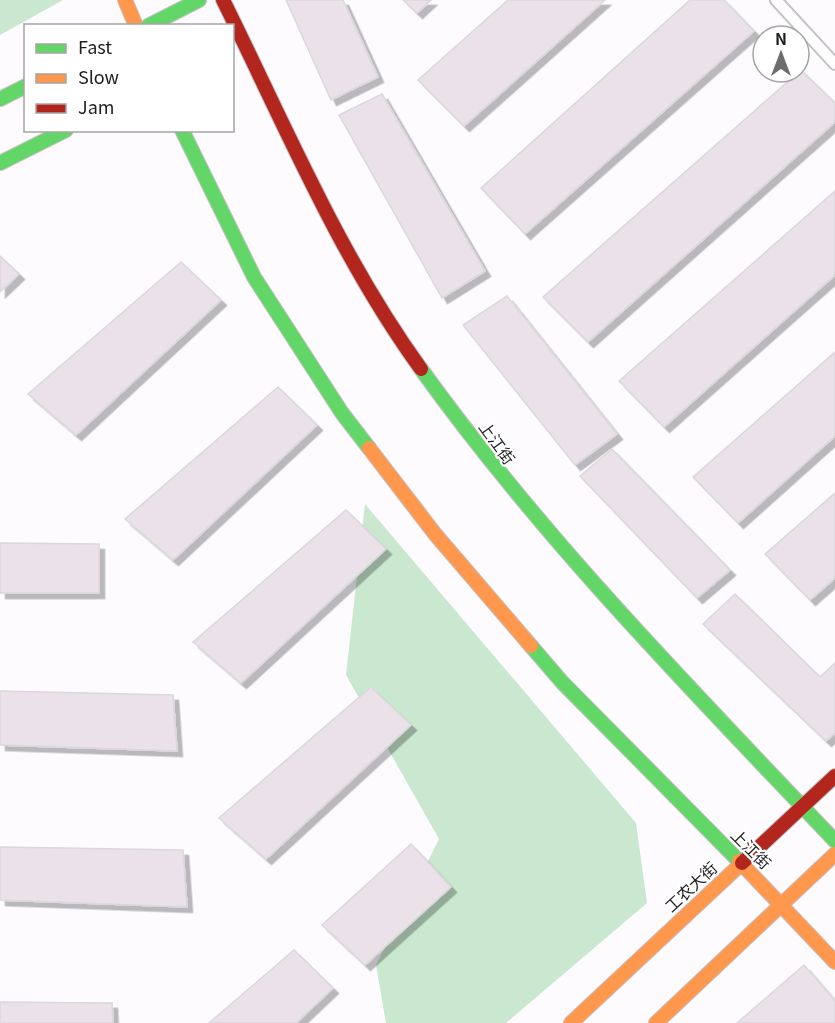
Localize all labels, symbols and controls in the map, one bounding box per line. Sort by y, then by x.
legend [24,24,234,132]
north arrow [751,24,811,84]
text: N [775,26,787,50]
text: Fast [78,33,112,59]
text: Slow [78,63,119,89]
text: Jam [78,93,114,119]
street label: 上江街 [474,416,522,469]
street label: 上江街 [726,823,777,874]
street label: 工农大街 [659,856,722,917]

